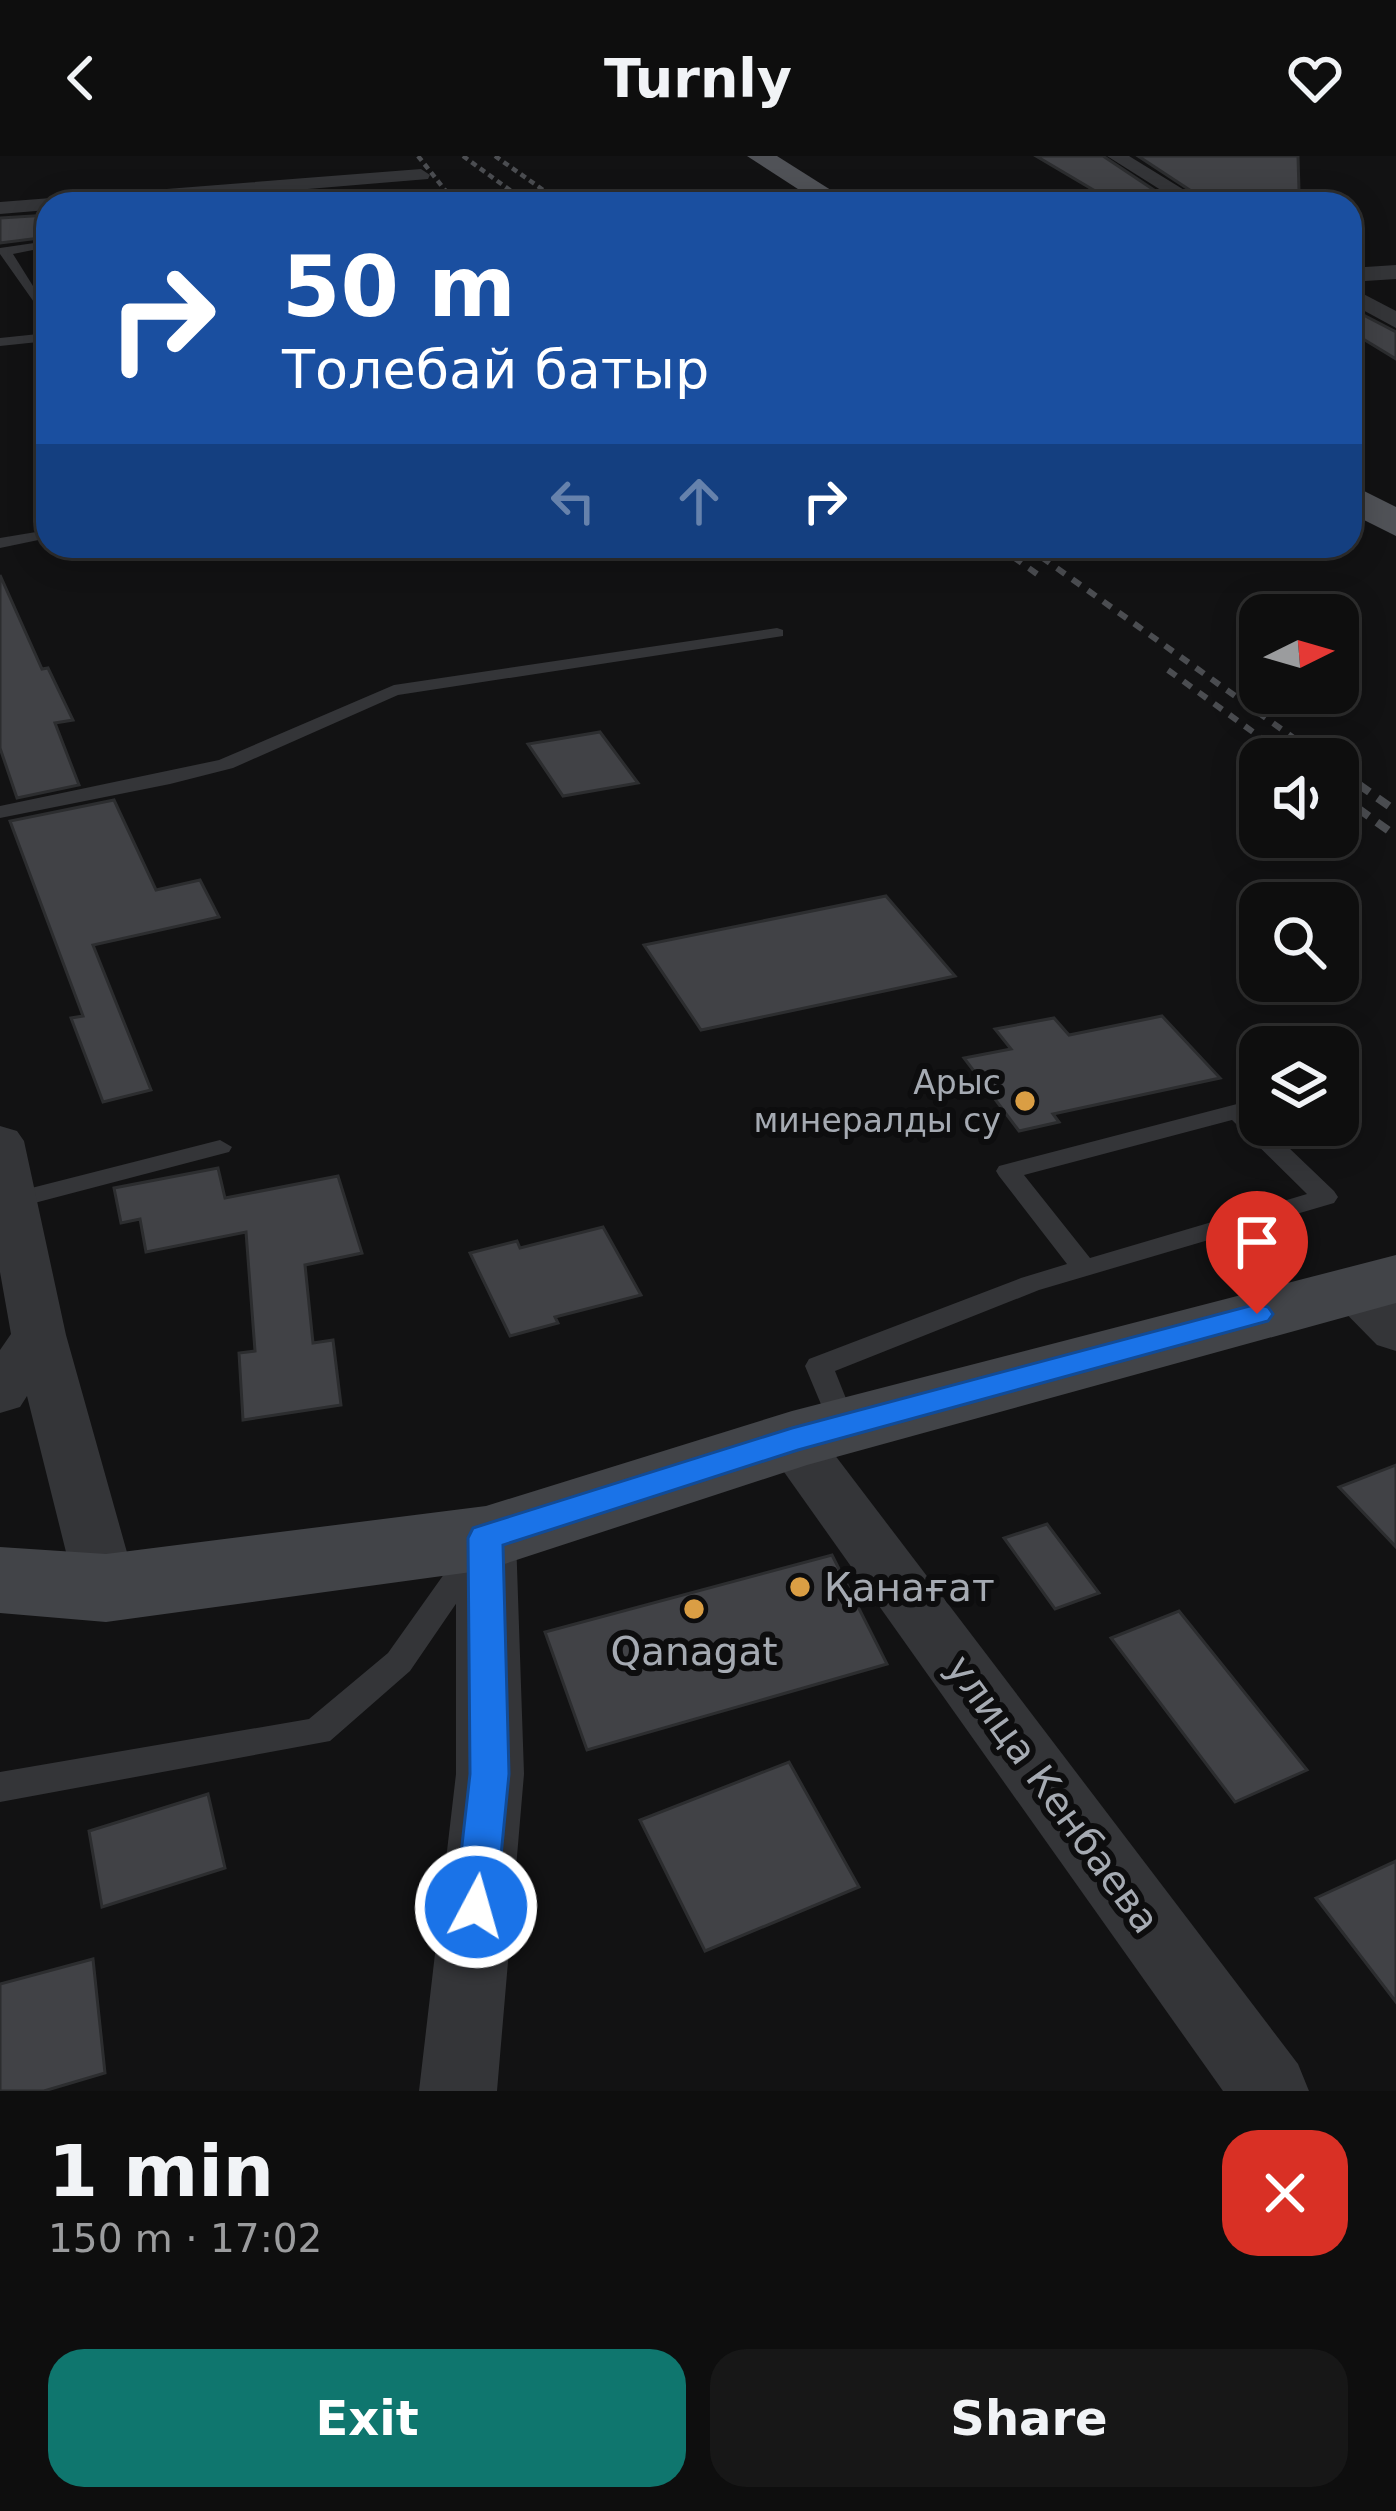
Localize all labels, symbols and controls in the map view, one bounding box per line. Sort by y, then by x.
icon: back [48,45,114,111]
icon: heart [1282,45,1348,111]
text: Turnly [604,47,792,110]
text: 50 m [282,238,516,336]
icon: right [84,240,240,396]
text: Толебай батыр [282,338,709,401]
icon: left [540,468,606,534]
icon: ahead [666,468,732,534]
icon: right [792,468,858,534]
north arrow [1239,594,1359,714]
map controls [1239,594,1359,1146]
button: sound [1239,738,1359,858]
button: search [1239,882,1359,1002]
button: layers [1239,1026,1359,1146]
place label: Арыс минералды су [753,1063,1001,1140]
marker: Арыс минералды су [1012,1088,1038,1114]
pin [1206,1191,1308,1314]
icon: arrive [1224,1209,1290,1275]
place label: Қанағат [824,1565,995,1610]
marker: Қанағат [787,1574,813,1600]
marker: Qanagat [681,1596,707,1622]
place label: Qanagat [610,1629,778,1674]
street label: улица Кенбаева [937,1646,1169,1942]
position arrow [413,1844,539,1970]
text: 1 min [48,2129,274,2213]
button: close [1222,2130,1348,2256]
text: 150 m · 17:02 [48,2216,322,2261]
button: Exit [48,2349,686,2487]
button: Share [710,2349,1348,2487]

